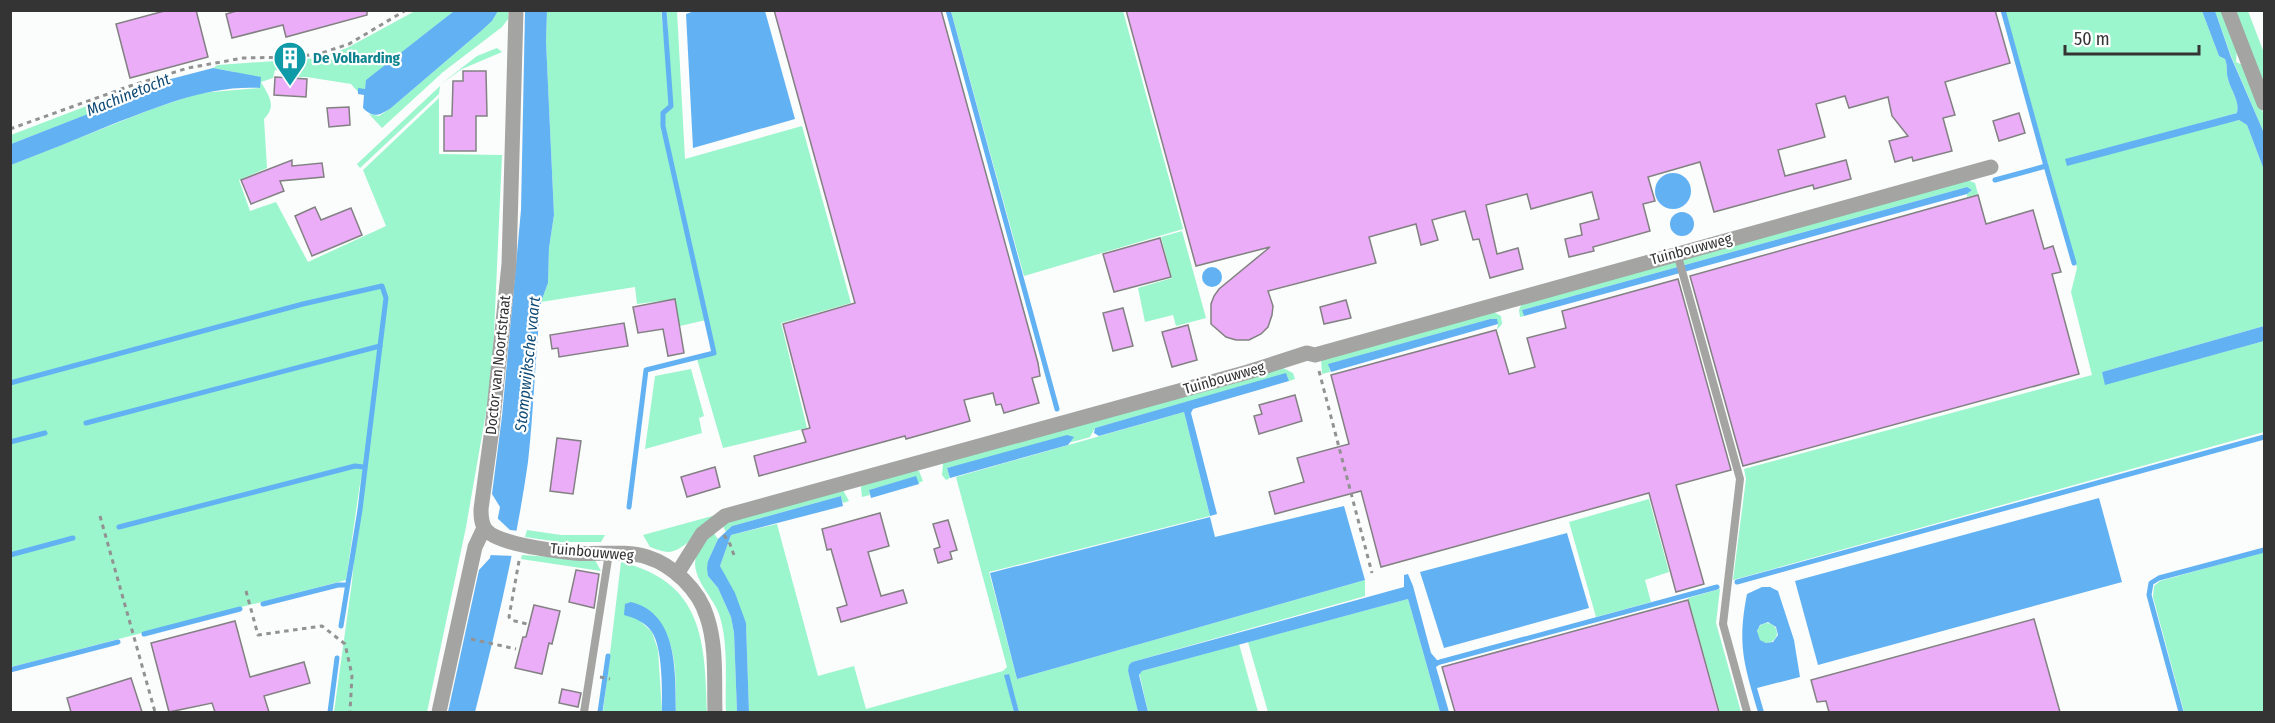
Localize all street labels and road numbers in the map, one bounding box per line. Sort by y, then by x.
street label: Tuinbouwweg [1648,229,1734,269]
street label: Doctor van Noortstraat [482,294,514,436]
street label: Tuinbouwweg [1181,358,1267,398]
street label: Tuinbouwweg [550,539,634,565]

